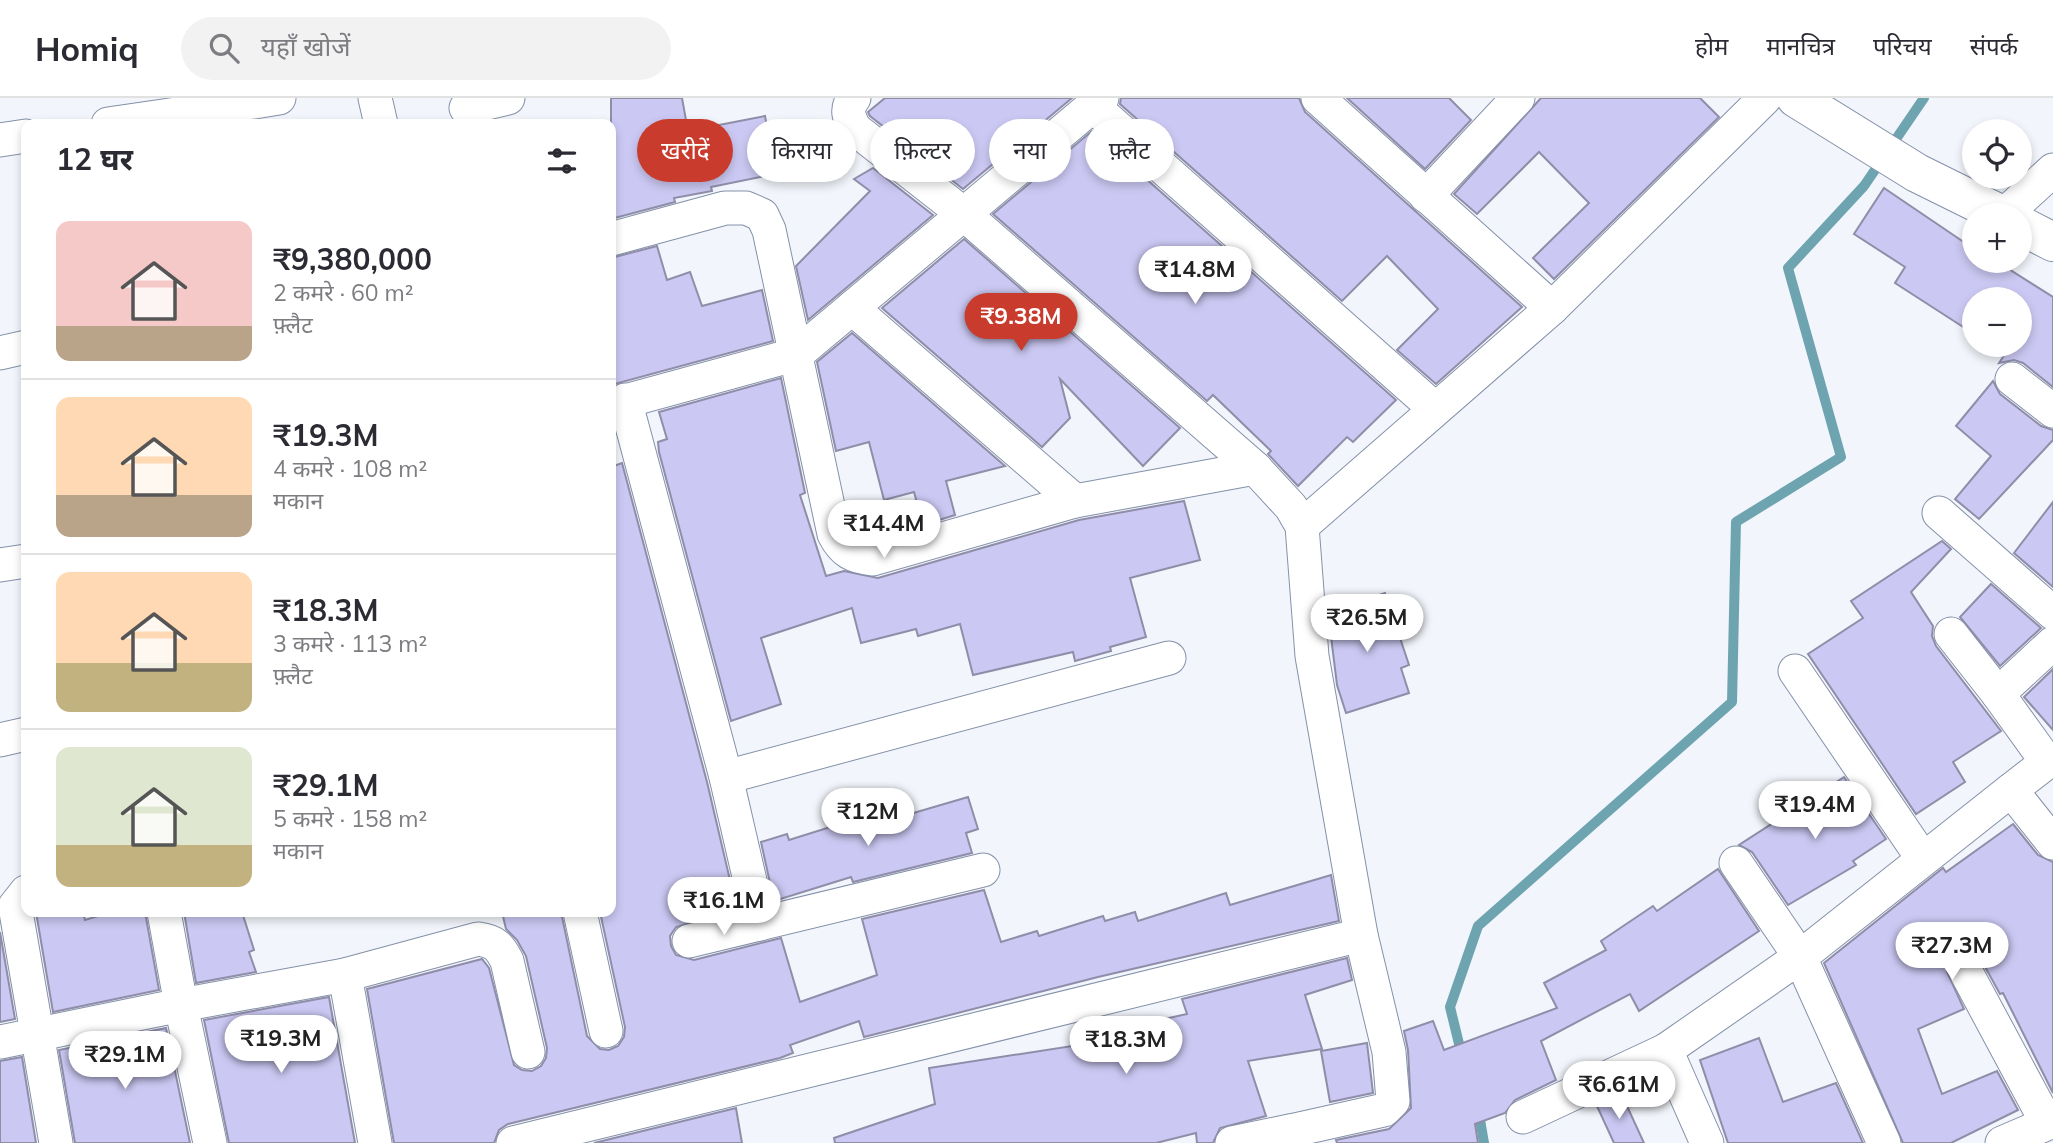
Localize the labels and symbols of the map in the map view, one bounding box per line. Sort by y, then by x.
pin: ₹14.8M [1138,246,1252,306]
pin: ₹9.38M [964,294,1078,353]
pin: ₹14.4M [827,500,941,560]
pin: ₹26.5M [1310,594,1424,654]
pin: ₹19.4M [1758,782,1872,841]
pin: ₹12M [827,788,909,848]
pin: ₹16.1M [667,878,781,937]
pin: ₹27.3M [1895,922,2009,982]
pin: ₹19.3M [224,1016,338,1075]
pin: ₹18.3M [1069,1016,1183,1076]
pin: ₹29.1M [68,1032,182,1091]
pin: ₹6.61M [1562,1062,1676,1121]

